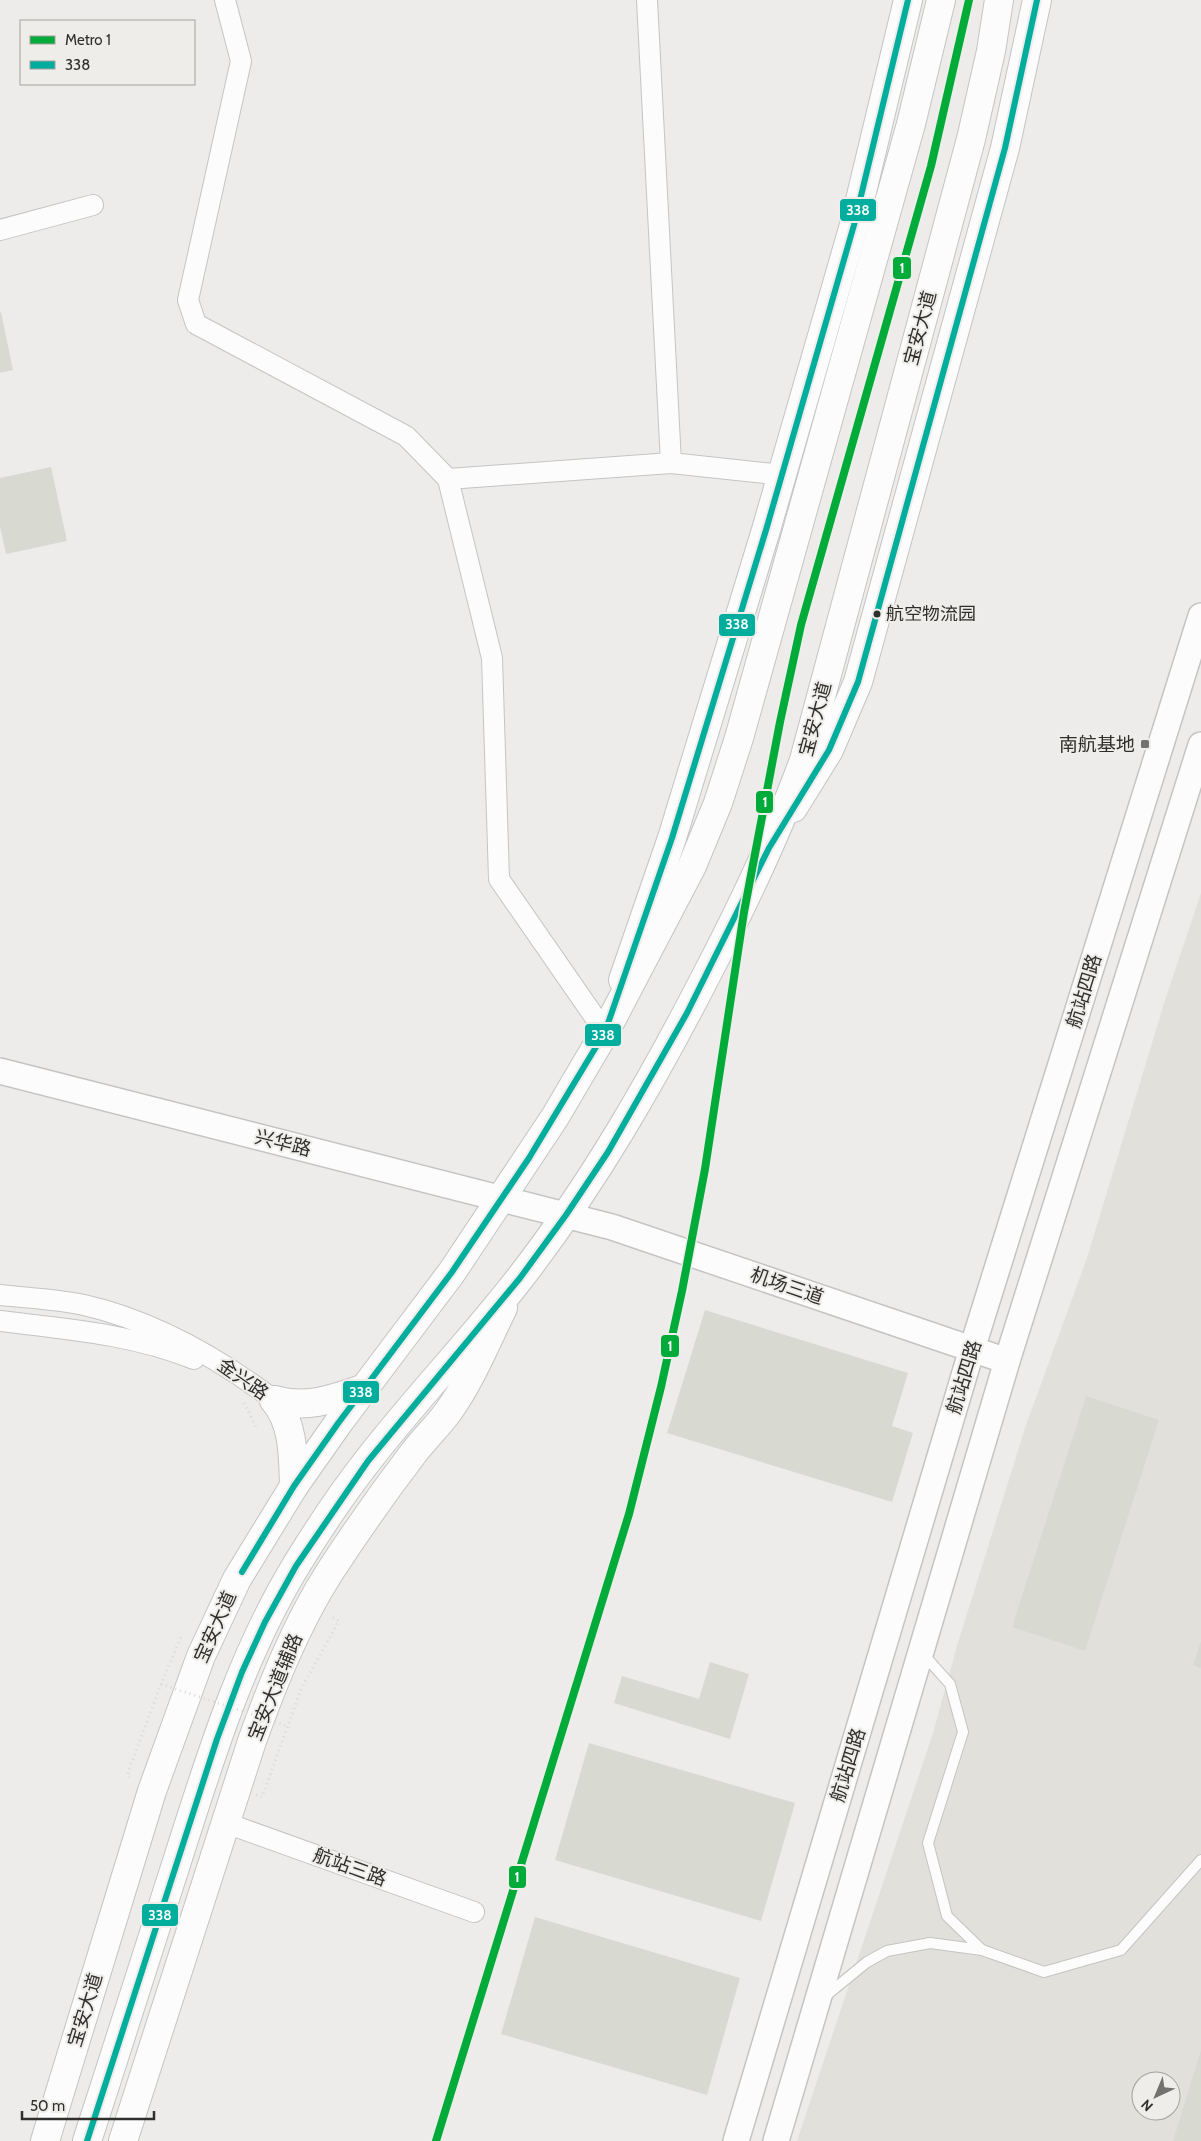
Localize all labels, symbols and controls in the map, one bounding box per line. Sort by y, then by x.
legend [20,20,195,85]
text: Metro 1 [65,31,111,49]
text: 338 [65,56,90,74]
line badge: 338 [839,198,877,222]
text: 338 [846,201,870,219]
line badge: 1 [892,256,912,280]
text: 1 [899,259,905,277]
street label: 宝安大道 [899,288,941,368]
place label: 航空物流园 [886,603,976,625]
marker: 航空物流园 [872,609,882,619]
line badge: 338 [718,613,756,637]
text: 338 [725,615,749,633]
street label: 宝安大道 [794,679,836,759]
place label: 南航基地 [1059,733,1135,756]
marker: 南航基地 [1139,738,1151,750]
line badge: 1 [755,790,774,814]
text: 1 [762,793,768,811]
street label: 航站四路 [1062,951,1106,1031]
line badge: 338 [584,1023,622,1047]
text: 338 [591,1026,615,1044]
street label: 兴华路 [253,1125,313,1161]
street label: 机场三道 [747,1263,827,1309]
line badge: 1 [660,1334,680,1358]
text: 1 [667,1337,673,1355]
street label: 航站四路 [942,1337,986,1417]
street label: 金兴路 [213,1353,273,1405]
line badge: 338 [342,1380,380,1404]
text: 338 [349,1383,373,1401]
street label: 宝安大道 [189,1588,241,1666]
street label: 宝安大道辅路 [243,1630,307,1744]
street label: 航站四路 [826,1725,870,1805]
street label: 航站三路 [310,1843,390,1891]
line badge: 1 [508,1865,527,1889]
text: 1 [514,1868,520,1886]
line badge: 338 [141,1903,179,1927]
text: 338 [148,1906,172,1924]
street label: 宝安大道 [63,1970,107,2050]
north arrow [1131,2071,1181,2121]
scale bar [22,2088,155,2120]
text: N [1137,2095,1157,2115]
text: 50 m [30,2097,65,2115]

